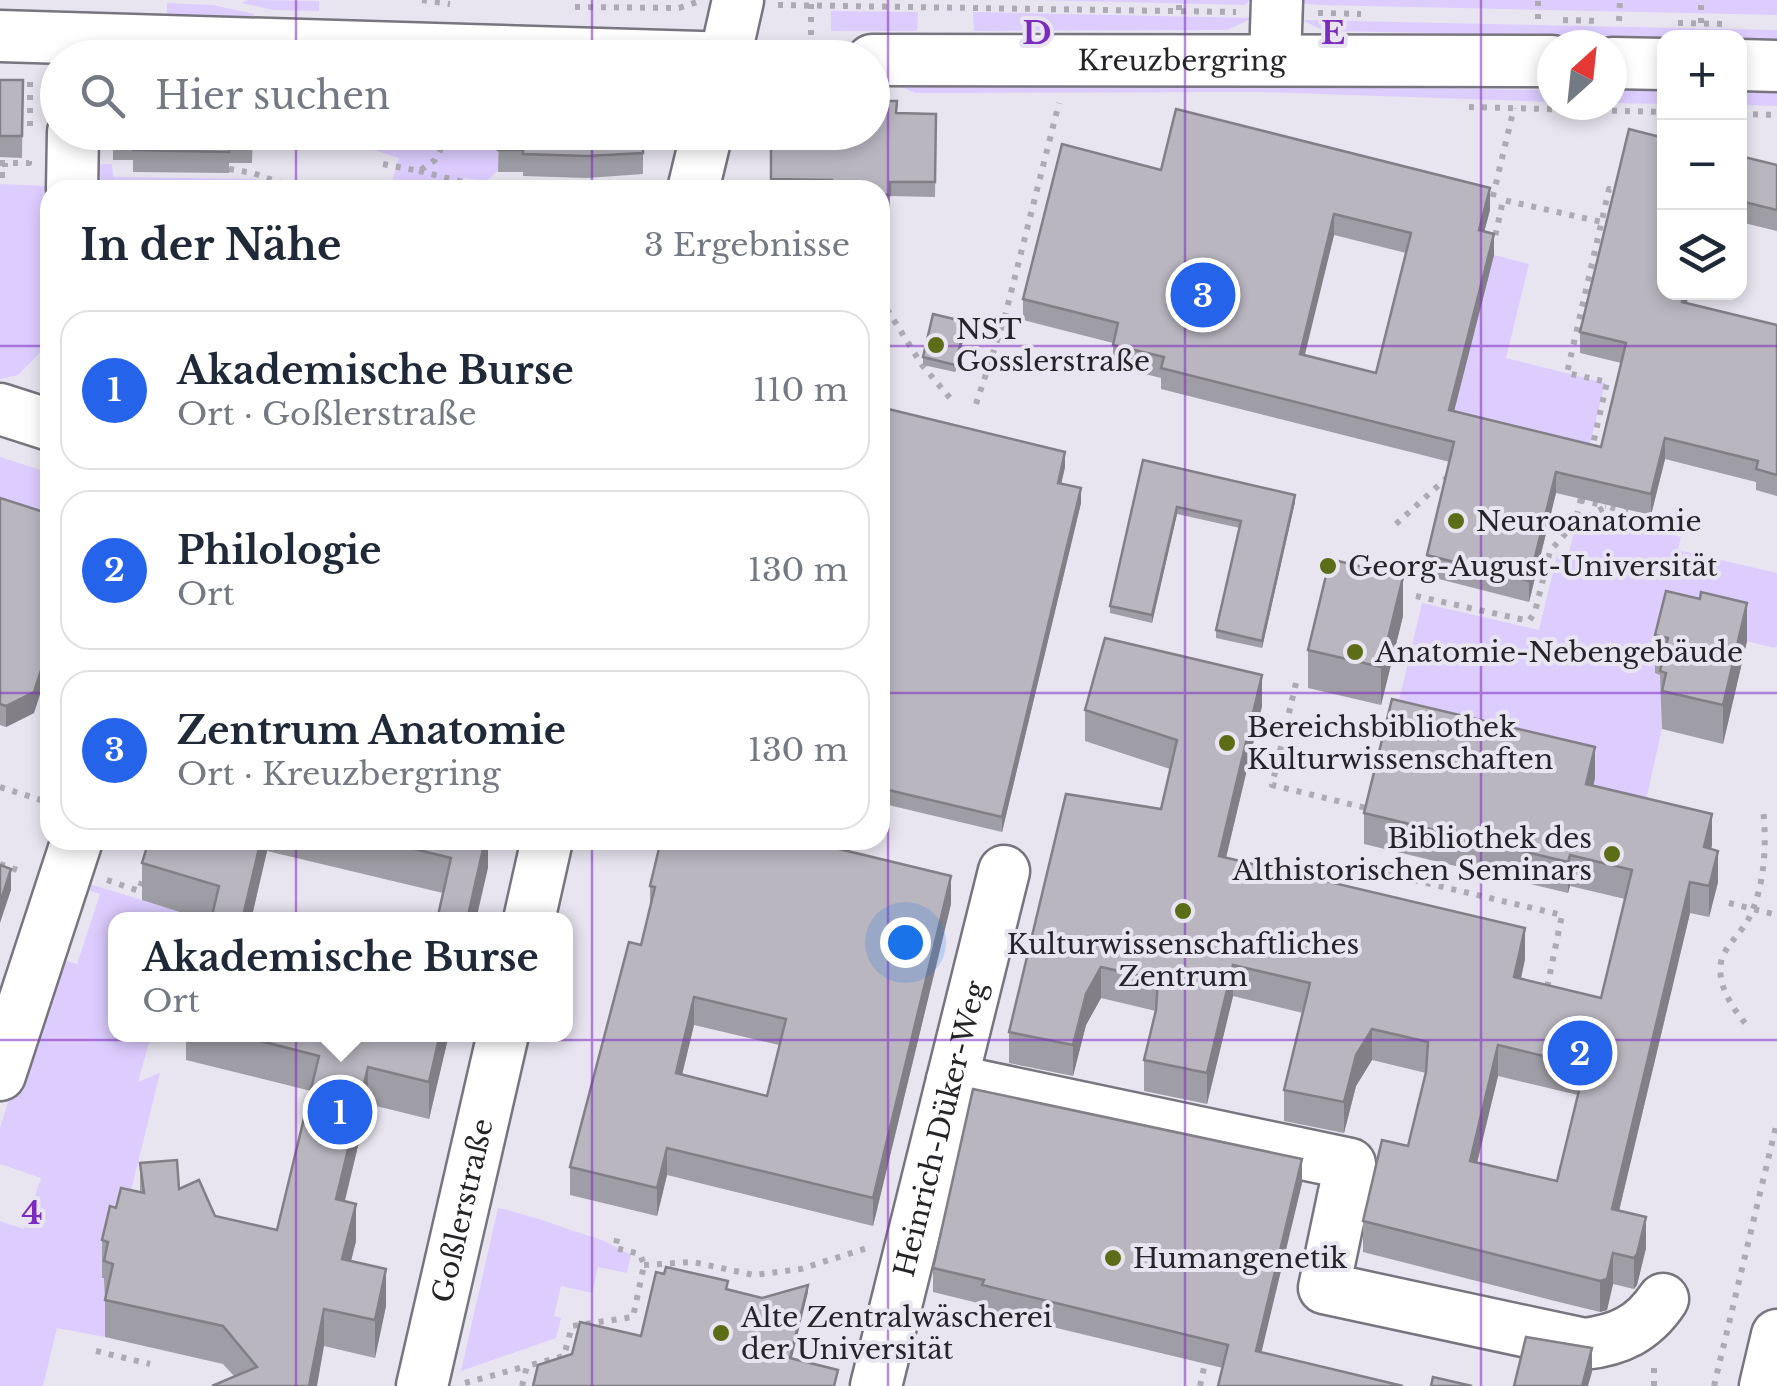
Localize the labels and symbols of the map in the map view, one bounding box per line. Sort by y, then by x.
text: D [1022,13,1052,53]
text: E [1321,13,1345,53]
north arrow [1537,30,1627,120]
street label: Kreuzbergring [1078,43,1288,79]
pin: 3 [1170,258,1236,332]
place label: NST Gosslerstraße [956,312,1150,379]
marker: NST Gosslerstraße [925,334,947,356]
place label: Neuroanatomie [1476,504,1701,539]
marker: Neuroanatomie [1445,510,1467,532]
place label: Georg-August-Universität [1348,549,1718,584]
marker: Georg-August-Universität [1317,555,1339,577]
place label: Anatomie-Nebengebäude [1374,635,1743,670]
marker: Anatomie-Nebengebäude [1344,641,1366,663]
place label: Bereichsbibliothek Kulturwissenschaften [1247,710,1553,777]
marker: Bereichsbibliothek Kulturwissenschaften [1216,732,1238,754]
place label: Bibliothek des Althistorischen Seminars [1231,821,1592,888]
marker: Bibliothek des Althistorischen Seminars [1601,843,1623,865]
marker: Kulturwissenschaftliches Zentrum [1172,900,1194,922]
your location [880,917,931,968]
place label: Kulturwissenschaftliches Zentrum [1007,927,1359,994]
street label: Heinrich-Düker-Weg [887,976,994,1280]
pin: 2 [1548,1016,1612,1090]
pin: 1 [308,1074,372,1150]
street label: Goßlerstraße [425,1115,501,1306]
text: 4 [21,1193,43,1233]
place label: Humangenetik [1133,1241,1348,1276]
marker: Humangenetik [1102,1247,1124,1269]
place label: Alte Zentralwäscherei der Universität [740,1300,1052,1367]
marker: Alte Zentralwäscherei der Universität [710,1322,732,1344]

